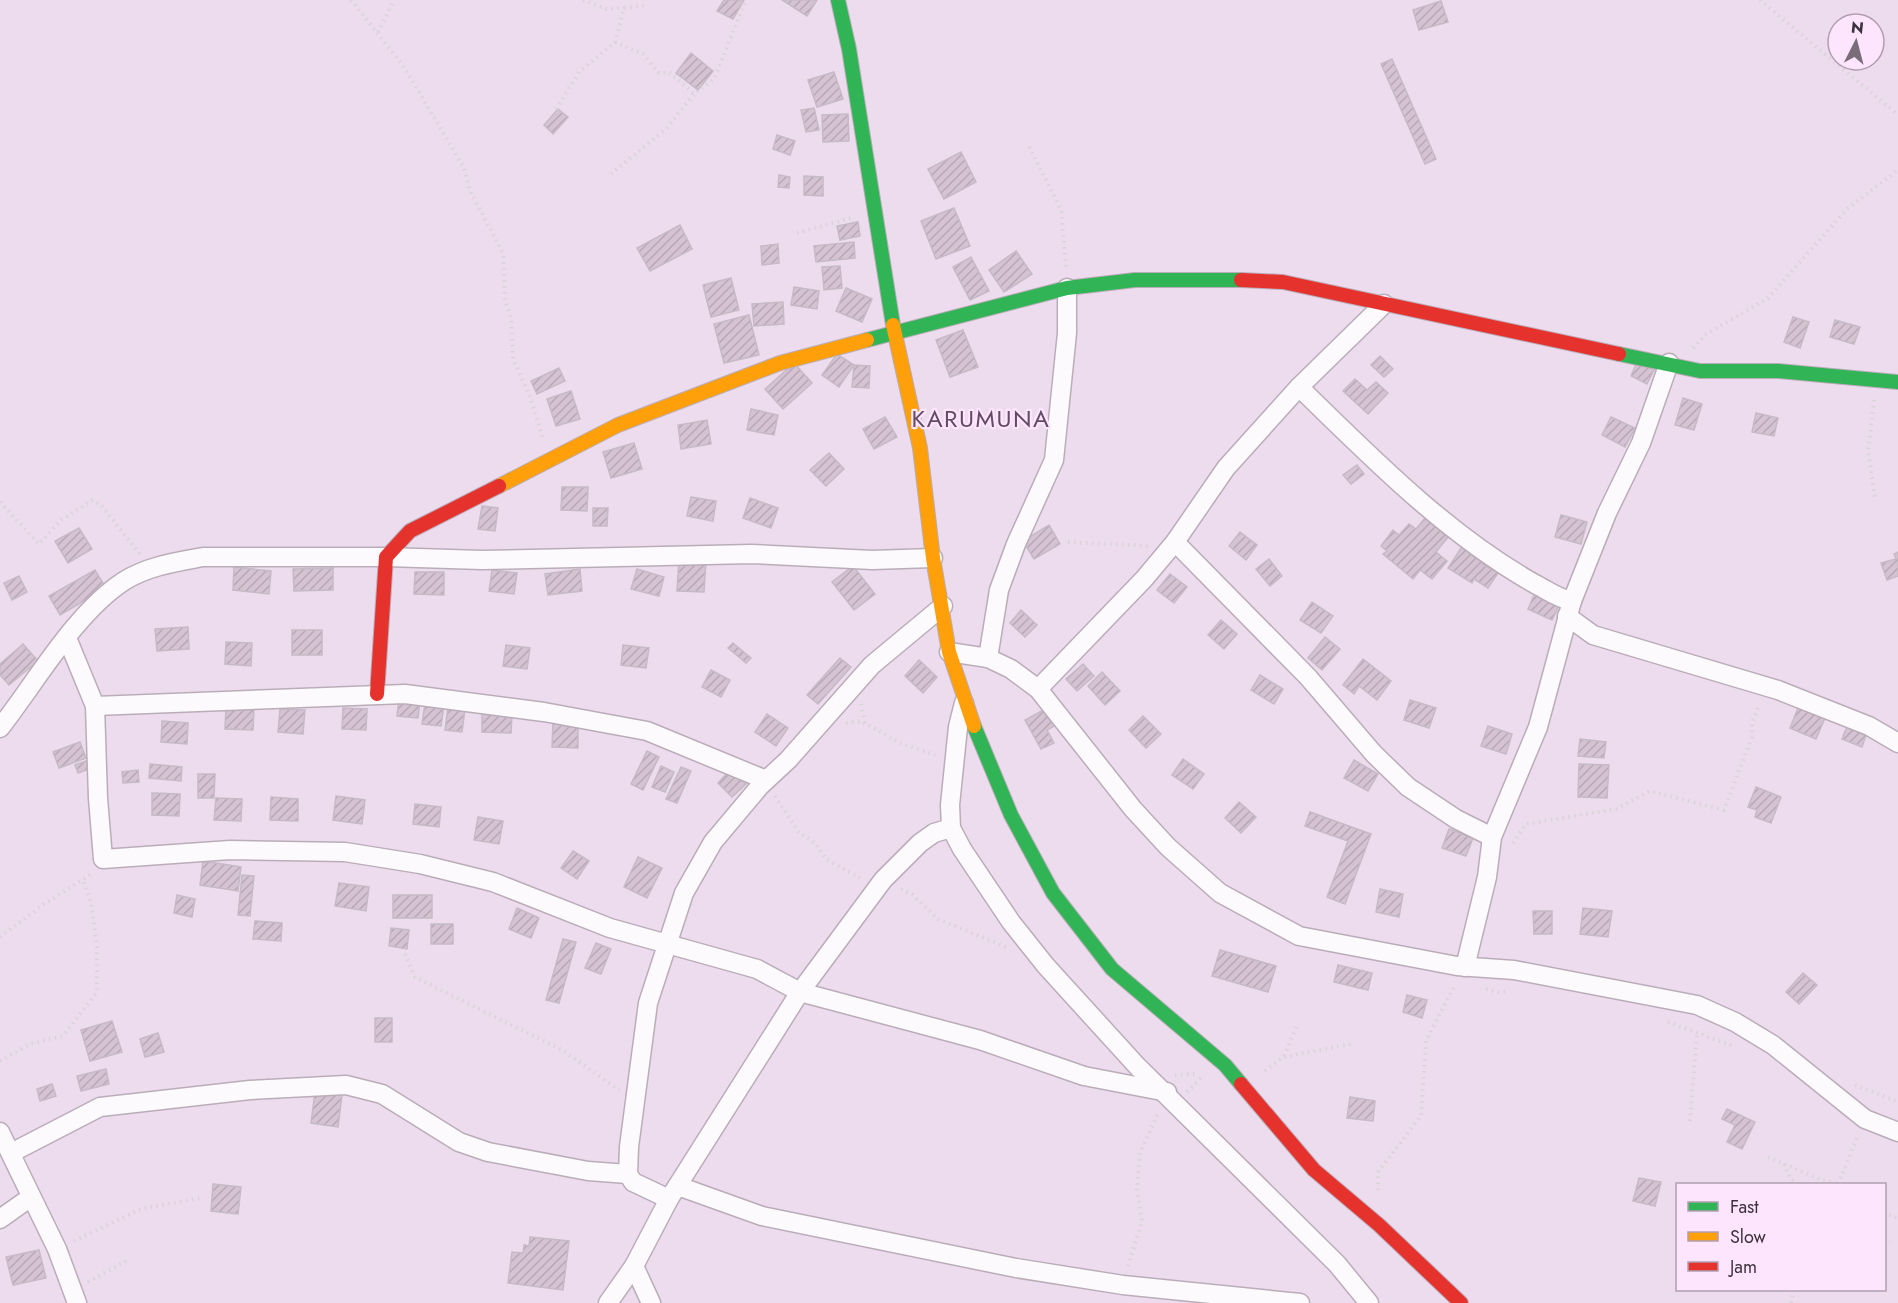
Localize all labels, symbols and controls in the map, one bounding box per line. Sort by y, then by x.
north arrow [1826,12,1886,72]
text: N [1850,15,1865,40]
district label: KARUMUNA [912,401,1050,436]
legend [1676,1183,1886,1291]
text: Fast [1730,1194,1759,1220]
text: Slow [1730,1224,1767,1250]
text: Jam [1728,1254,1757,1280]

